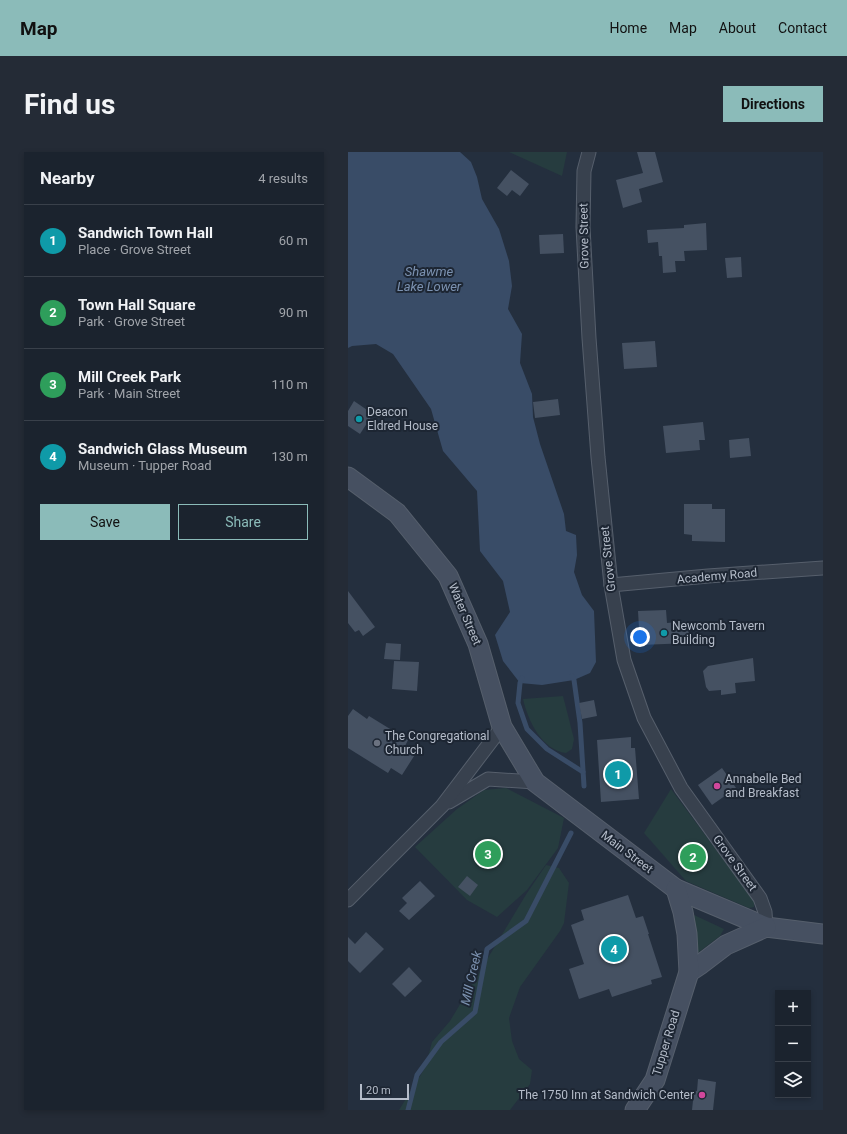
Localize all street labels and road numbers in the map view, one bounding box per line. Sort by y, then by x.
street label: Grove Street [576,203,592,269]
street label: Grove Street [598,526,618,592]
street label: Academy Road [676,566,758,586]
street label: Water Street [446,581,484,647]
street label: Main Street [598,828,656,876]
street label: Grove Street [710,832,760,894]
street label: Tupper Road [649,1009,683,1077]

